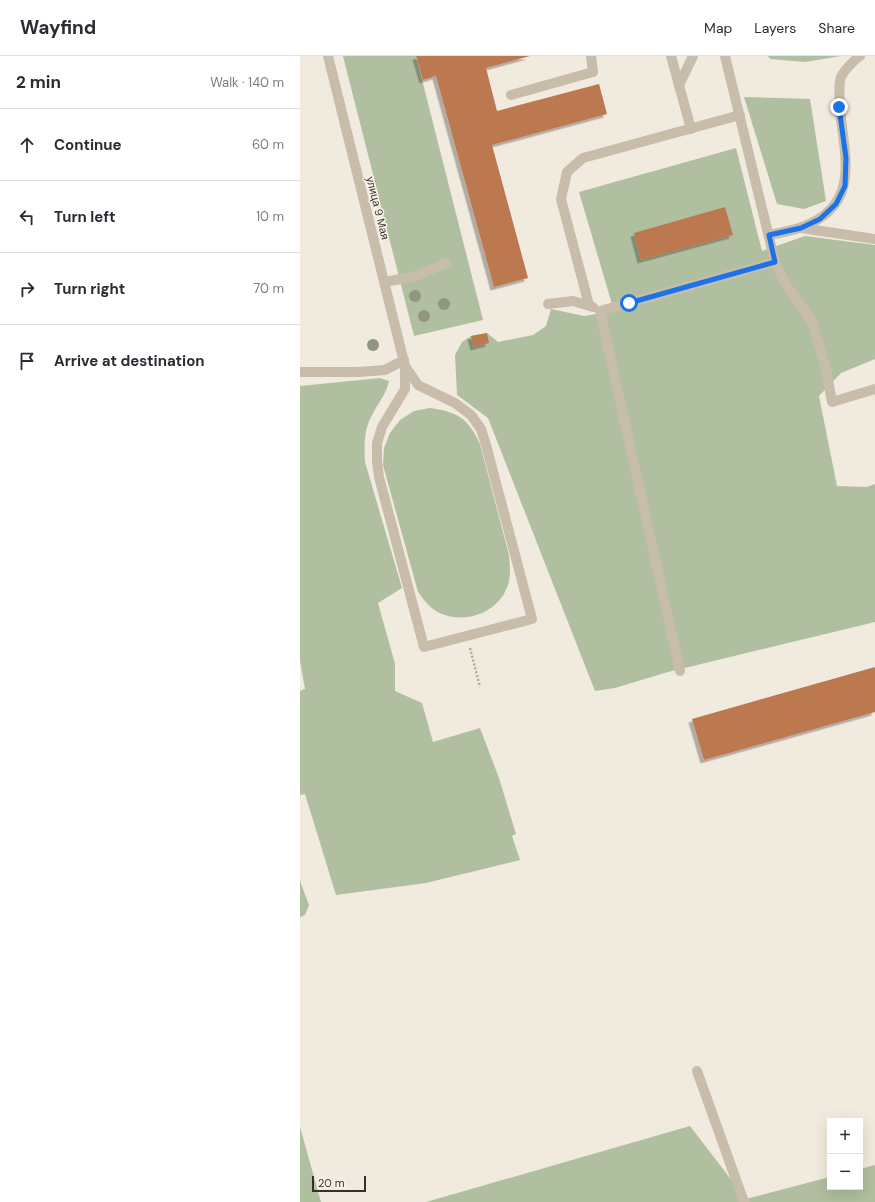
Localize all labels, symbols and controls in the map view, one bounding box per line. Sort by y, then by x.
text: Wayfind [20,15,96,40]
text: Map [704,19,732,37]
text: Layers [754,19,796,37]
text: Share [818,19,855,37]
text: 2 min [16,71,61,93]
text: Walk · 140 m [210,74,284,91]
route end [830,98,848,116]
icon: ahead [16,134,38,156]
text: Continue [54,135,122,155]
text: 60 m [252,136,284,153]
street label: улица 9 Мая [363,175,393,241]
icon: left [16,206,38,228]
text: Turn left [54,207,115,227]
text: 10 m [256,208,284,225]
icon: right [16,278,38,300]
text: Turn right [54,279,125,299]
text: 70 m [253,280,284,297]
route start [620,294,638,312]
icon: arrive [16,350,38,372]
text: Arrive at destination [54,351,205,371]
map controls [827,1118,863,1190]
button: + [827,1118,863,1154]
button: − [827,1154,863,1190]
scale bar [312,1174,366,1193]
text: 20 m [318,1176,344,1190]

